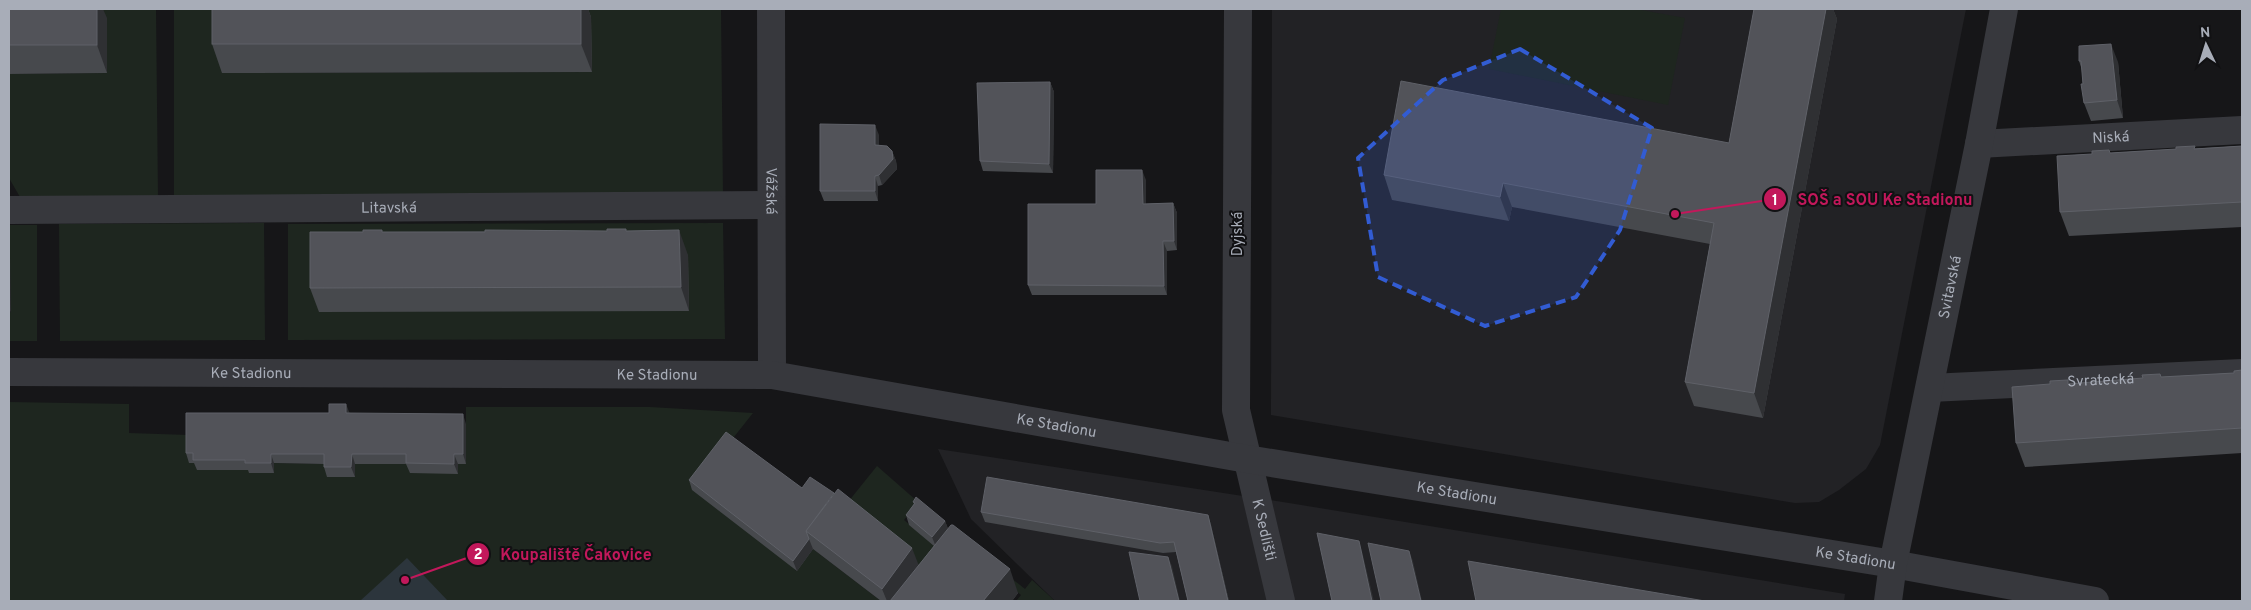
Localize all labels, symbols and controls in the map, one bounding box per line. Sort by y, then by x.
north arrow [2181,20,2231,70]
text: N [2200,25,2211,42]
street label: Niská [2092,128,2130,149]
street label: Vážská [760,167,780,215]
callout: SOŠ a SOU Ke Stadionu [1763,184,1983,215]
text: SOŠ a SOU Ke Stadionu [1798,189,1972,211]
text: 1 [1772,192,1778,211]
street label: Litavská [361,199,417,219]
street label: Dyjská [1229,212,1248,256]
street label: Svitavská [1935,254,1967,321]
street label: Ke Stadionu [210,365,292,384]
street label: Ke Stadionu [616,366,698,386]
street label: Svratecká [2067,370,2135,392]
street label: Ke Stadionu [1015,410,1098,443]
street label: Ke Stadionu [1415,479,1498,510]
street label: K Sedlišti [1246,497,1279,563]
callout: Koupaliště Čakovice [465,539,662,570]
text: Koupaliště Čakovice [500,544,652,566]
street label: Ke Stadionu [1814,544,1897,575]
text: 2 [473,546,483,565]

